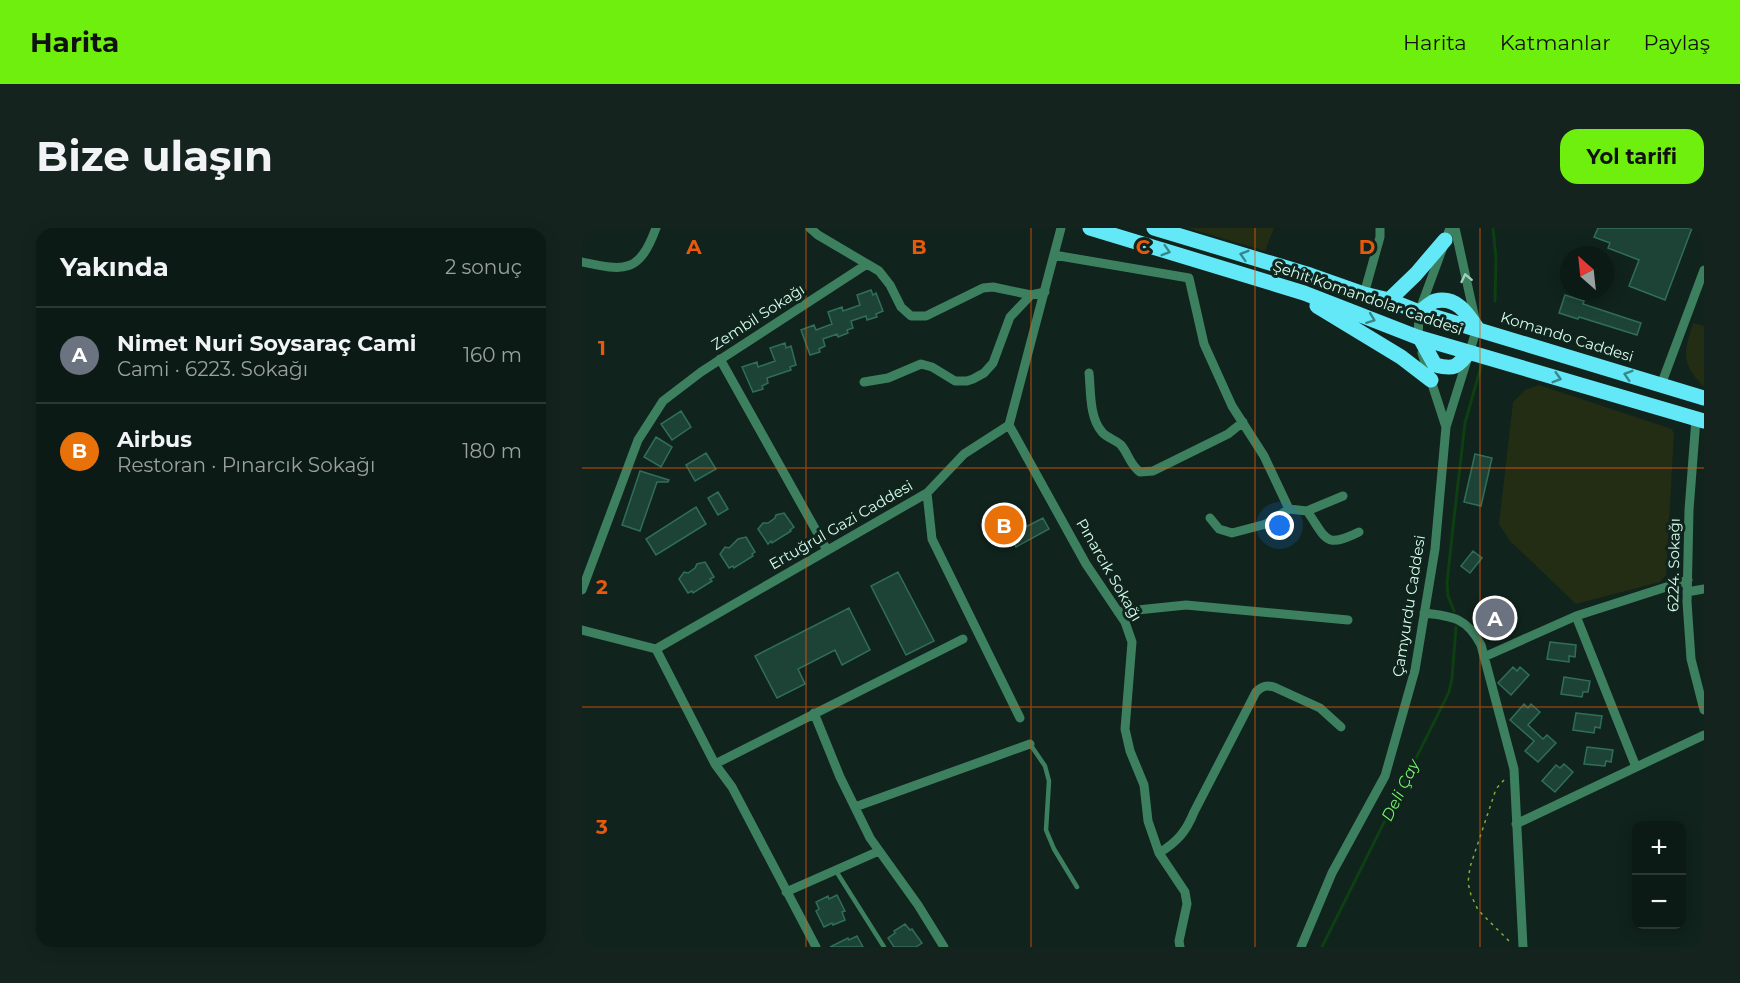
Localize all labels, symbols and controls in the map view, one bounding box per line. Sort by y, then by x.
text: Harita [30,25,119,59]
text: Harita [1403,30,1467,55]
text: Katmanlar [1500,30,1611,55]
text: Paylaş [1644,30,1710,55]
button: Yol tarifi [1560,129,1704,184]
text: Bize ulaşın [36,130,273,182]
text: A [685,235,702,259]
text: B [911,235,927,259]
text: C [1136,235,1151,259]
text: D [1359,235,1375,259]
one-way arrow [1160,244,1171,256]
north arrow [1560,246,1614,300]
one-way arrow [1239,250,1250,262]
text: Yakında [60,251,169,283]
text: 2 sonuç [445,255,522,279]
street label: Şehit Komandolar Caddesi [1271,256,1466,339]
one-way arrow [1460,273,1473,283]
street label: Zembil Sokağı [708,279,808,354]
street label: Komando Caddesi [1498,307,1636,366]
one-way arrow [1365,312,1376,324]
text: Nimet Nuri Soysaraç Cami [117,330,416,357]
text: 1 [598,336,606,360]
text: A [72,343,87,367]
text: 160 m [463,343,522,367]
text: Cami · 6223. Sokağı [117,357,308,381]
one-way arrow [1623,370,1634,382]
one-way arrow [1551,371,1562,383]
text: Airbus [117,426,192,453]
text: B [72,439,87,463]
text: 180 m [462,439,522,463]
text: Restoran · Pınarcık Sokağı [117,453,375,477]
street label: Ertuğrul Gazi Caddesi [765,476,916,574]
pin: B [984,502,1024,548]
your location [1265,511,1294,540]
street label: Pınarcık Sokağı [1072,515,1146,624]
street label: 6224. Sokağı [1663,518,1684,612]
street label: Çamyurdu Caddesi [1388,534,1429,678]
text: 2 [596,575,608,599]
pin: A [1476,596,1514,640]
water label: Deli Çay [1377,755,1424,824]
text: 3 [595,815,608,839]
map controls [1632,821,1686,929]
button: + [1632,821,1686,875]
button: − [1632,875,1686,929]

